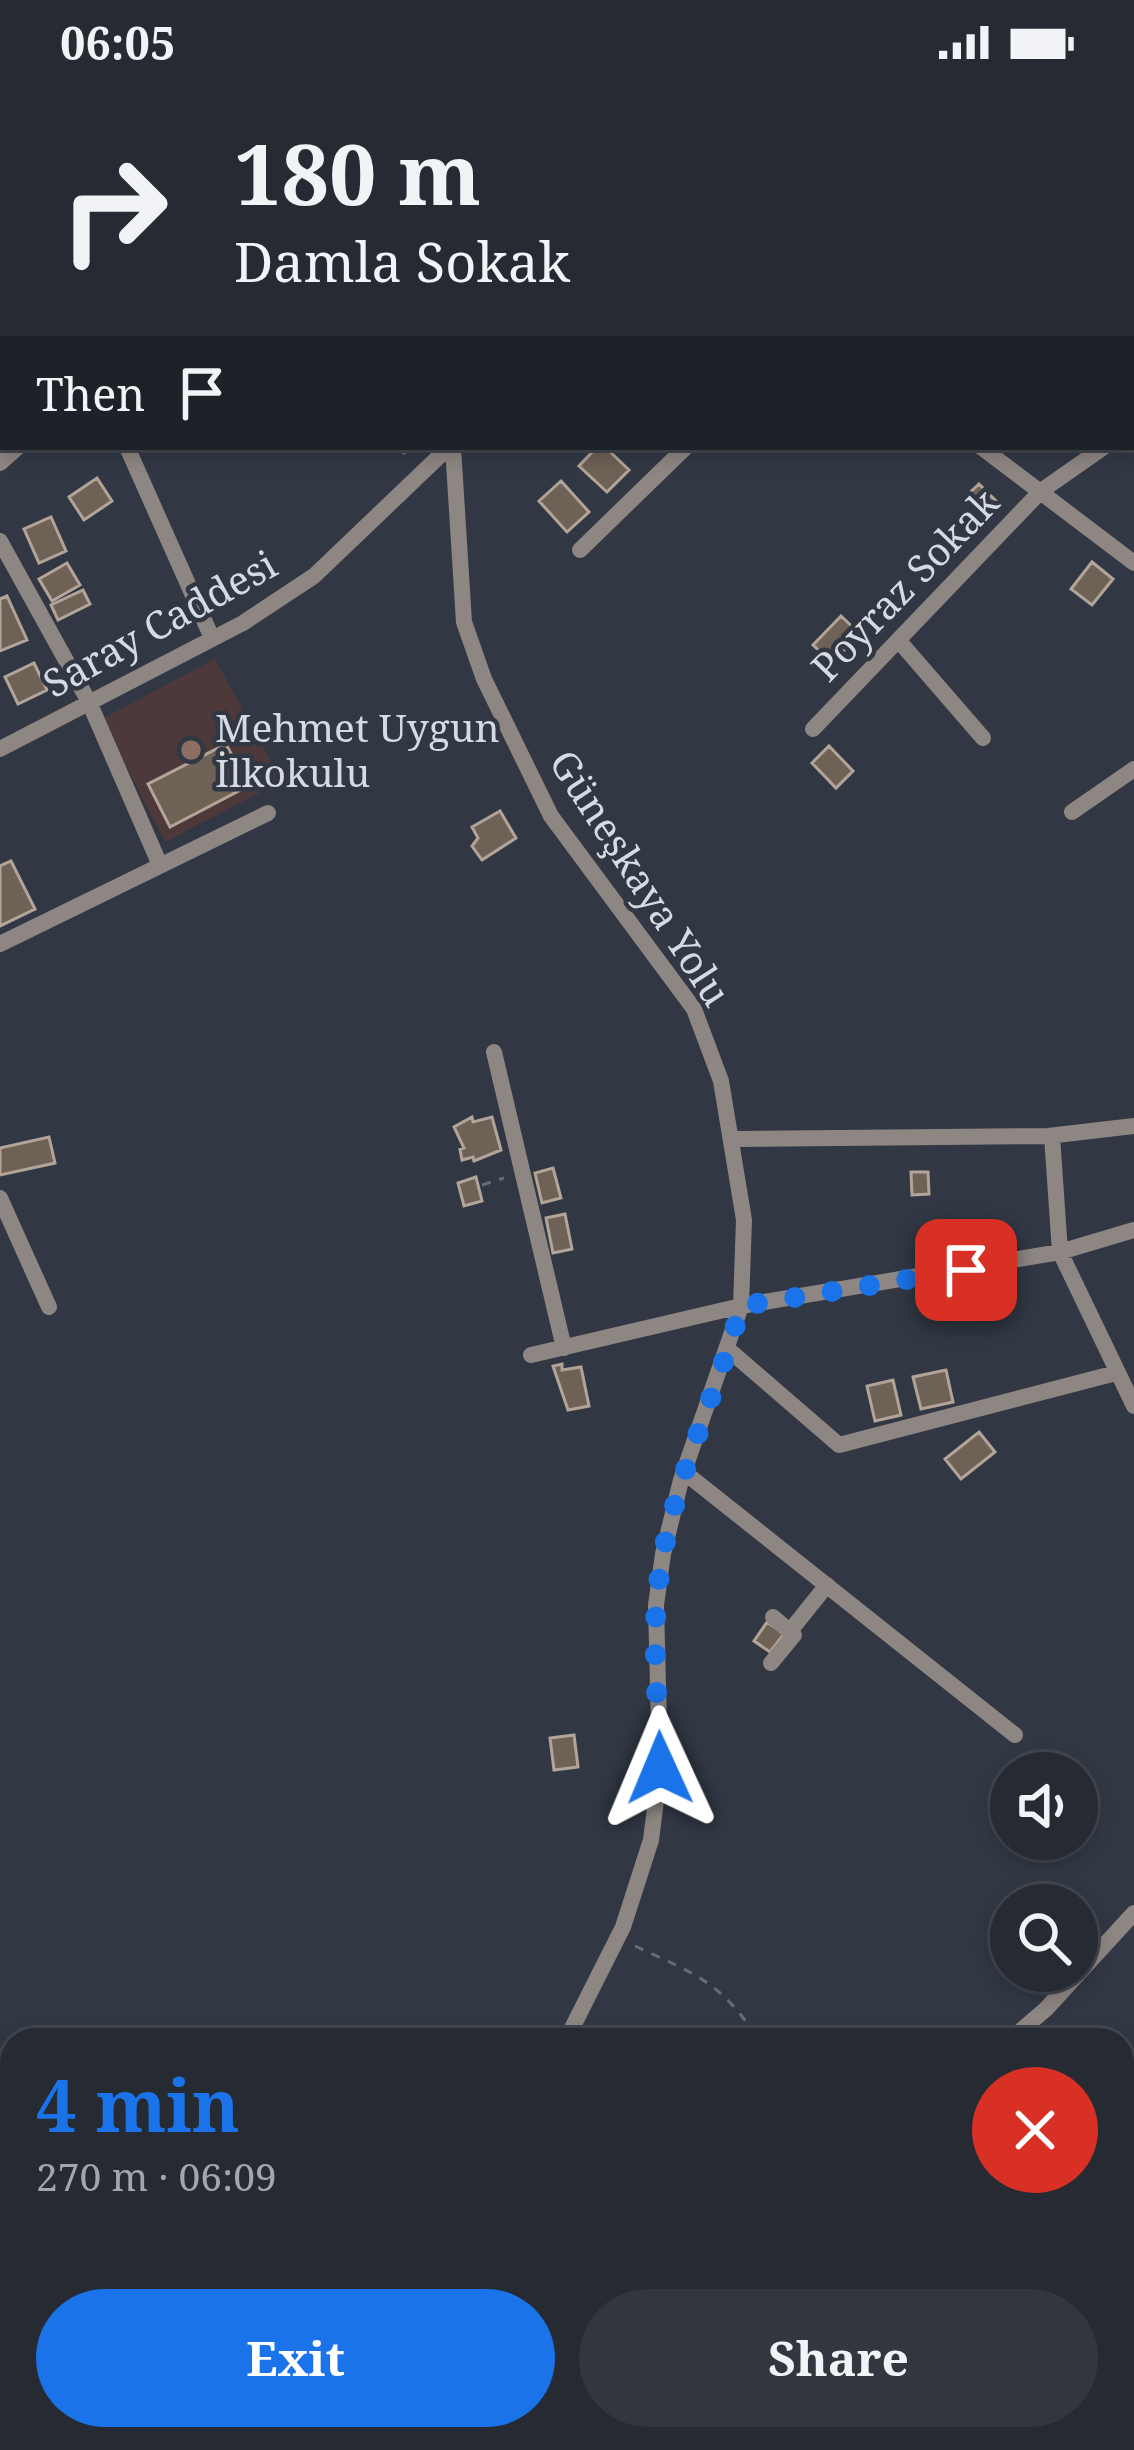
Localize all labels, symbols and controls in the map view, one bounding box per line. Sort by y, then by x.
text: 06:05 [60,12,175,73]
text: 180 m [234,115,481,230]
icon: right [36,132,192,288]
text: Damla Sokak [234,224,570,298]
icon: arrive [169,360,235,426]
text: Then [36,363,145,424]
street label: Poyraz Sokak [799,476,1009,692]
street label: Saray Caddesi [33,537,285,709]
place label: Mehmet Uygun İlkokulu [215,700,500,798]
marker: Mehmet Uygun İlkokulu [178,737,204,763]
street label: Güneşkaya Yolu [539,739,744,1015]
pin [915,1219,1017,1321]
icon: arrive [933,1237,999,1303]
position arrow [597,1705,723,1831]
map controls [990,1752,1098,1992]
button: sound [990,1752,1098,1860]
button: search [990,1884,1098,1992]
text: 4 min [36,2055,240,2153]
button: close [972,2067,1098,2193]
text: 270 m · 06:09 [36,2149,277,2202]
button: Exit [36,2289,555,2427]
button: Share [579,2289,1098,2427]

